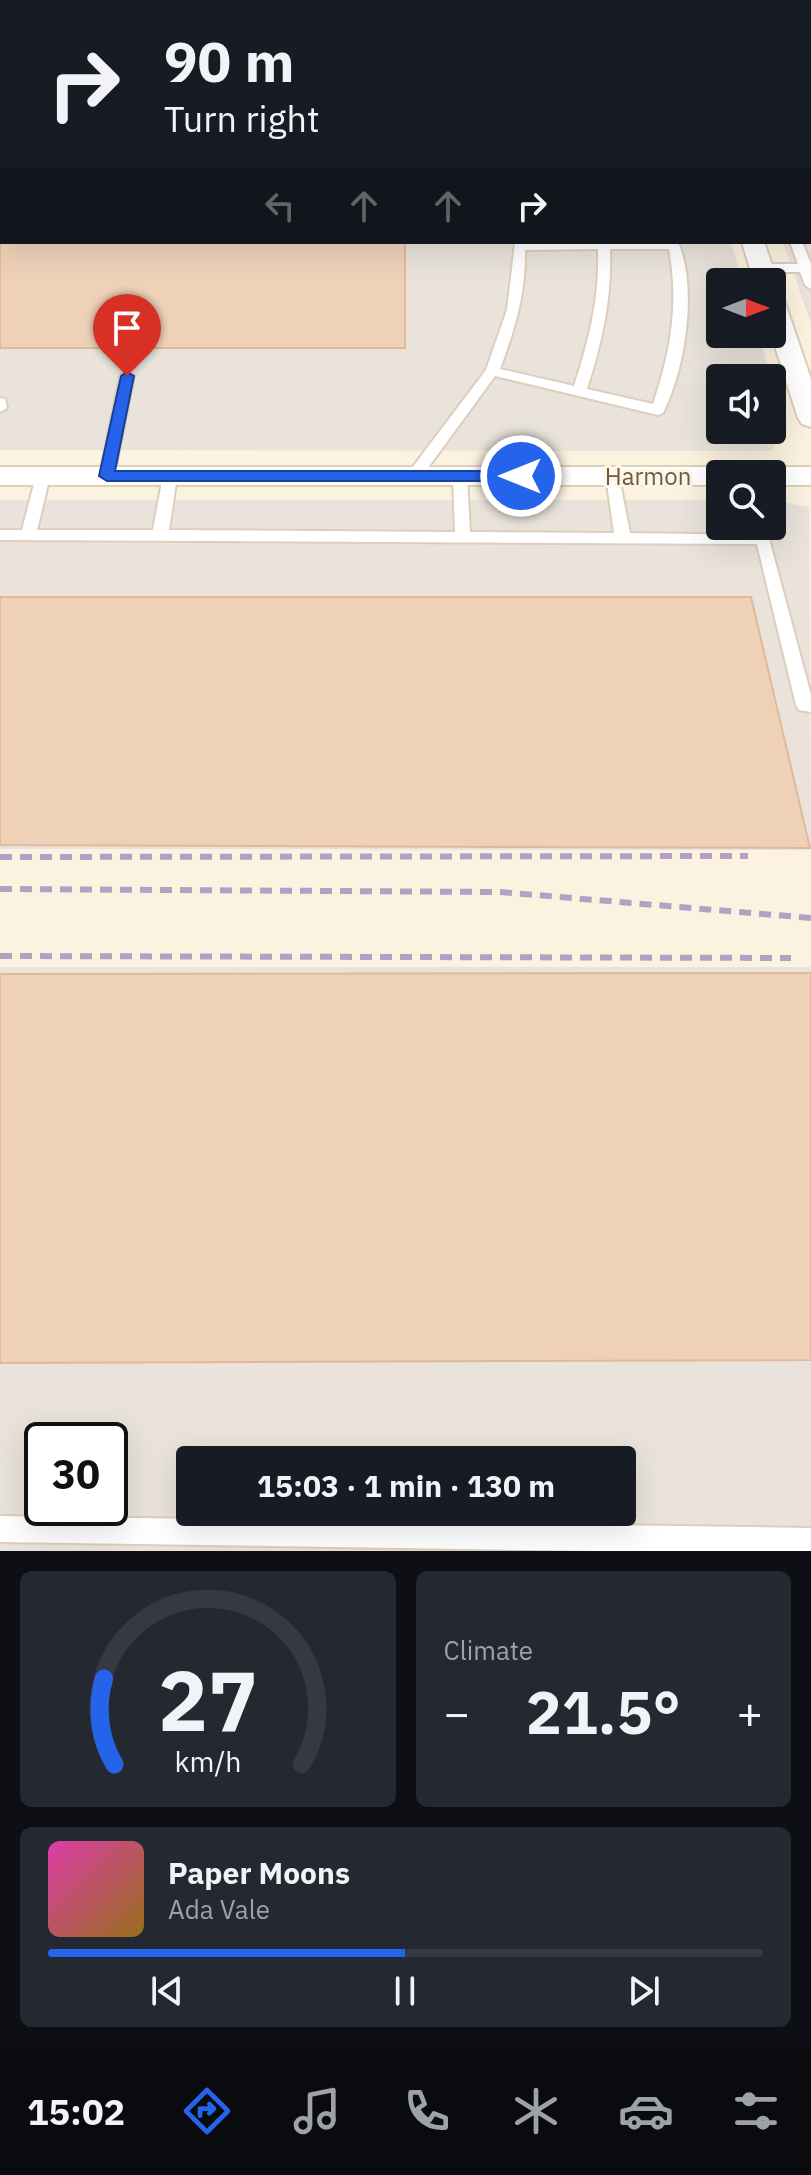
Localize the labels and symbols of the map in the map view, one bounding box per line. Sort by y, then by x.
north arrow [706,268,786,348]
pin [93,294,161,376]
position arrow [479,434,563,518]
street label: Harmon [605,460,691,492]
speed limit sign: 30 [24,1422,128,1526]

